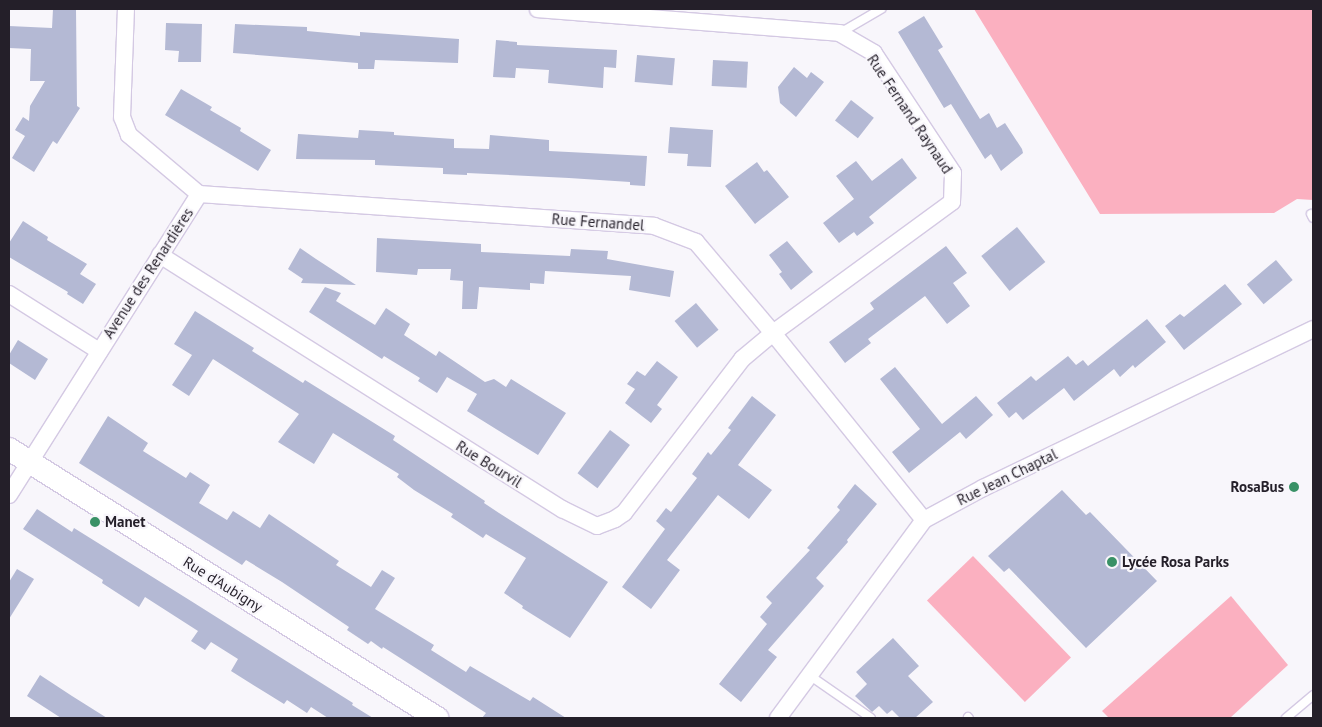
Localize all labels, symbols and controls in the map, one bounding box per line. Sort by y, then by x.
street label: Rue Fernand Raynaud [863,51,957,177]
street label: Avenue des Renardières [99,204,197,342]
street label: Rue Fernandel [551,210,645,234]
street label: Rue Bourvil [453,437,525,491]
street label: Rue Jean Chaptal [954,445,1060,509]
place label: RosaBus [1231,478,1284,496]
marker: RosaBus [1288,481,1300,493]
place label: Manet [105,513,145,531]
marker: Manet [89,516,101,528]
street label: Rue d'Aubigny [180,552,266,616]
place label: Lycée Rosa Parks [1122,553,1229,571]
marker: Lycée Rosa Parks [1106,556,1118,568]

